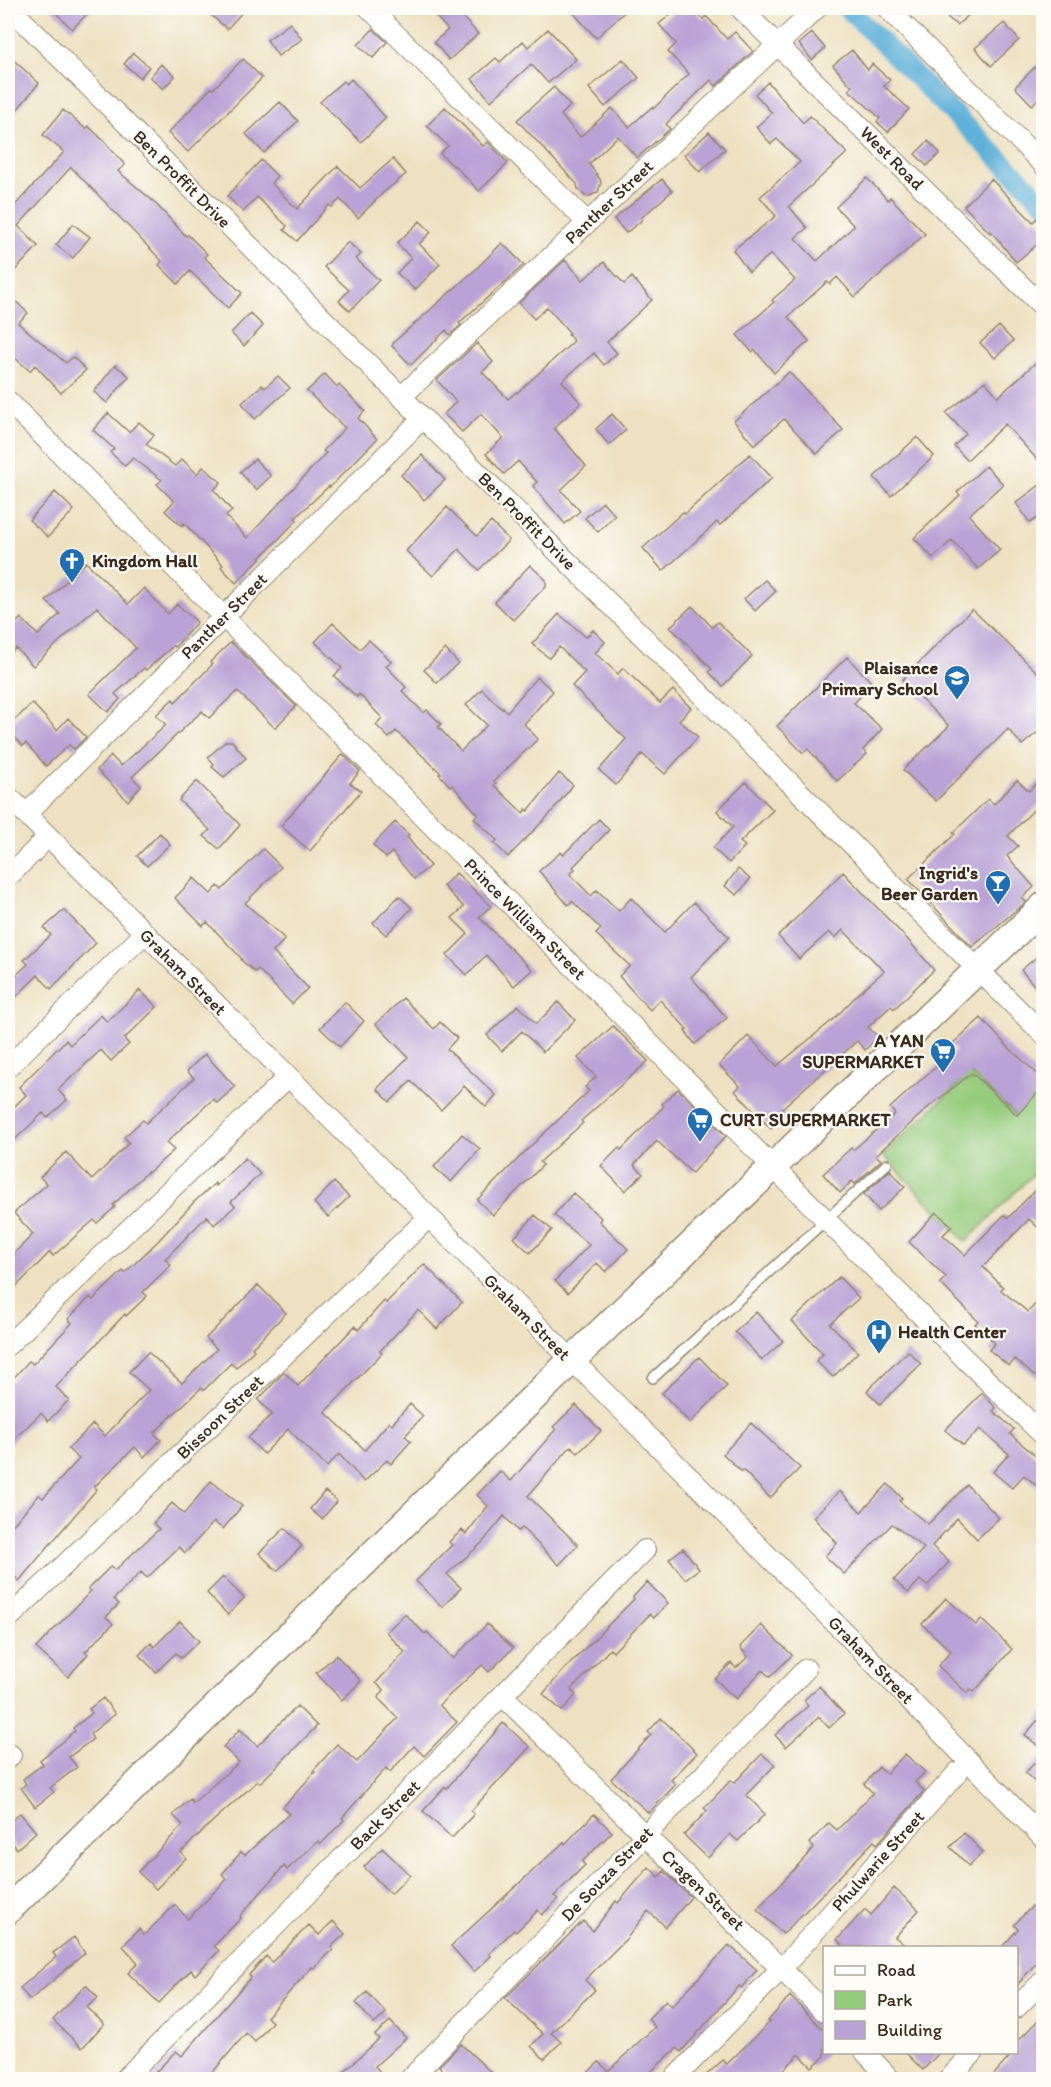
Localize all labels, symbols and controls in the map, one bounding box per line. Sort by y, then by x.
street label: West Road [855,121,929,195]
street label: Ben Proffit Drive [128,125,236,233]
street label: Panther Street [560,155,658,249]
street label: Ben Proffit Drive [473,467,581,575]
church icon: Kingdom Hall [57,546,87,584]
place label: Kingdom Hall [92,550,198,572]
street label: Panther Street [176,568,272,664]
place label: Plaisance Primary School [822,657,939,700]
school or university icon: Plaisance Primary School [942,663,972,701]
street label: Prince William Street [460,854,591,985]
place label: Ingrid's Beer Garden [881,862,979,905]
bar icon: Ingrid's Beer Garden [983,868,1013,906]
street label: Graham Street [135,924,231,1020]
place label: A YAN SUPERMARKET [802,1030,925,1073]
supermarket icon: A YAN SUPERMARKET [928,1036,958,1074]
supermarket icon: CURT SUPERMARKET [685,1105,715,1143]
place label: CURT SUPERMARKET [720,1109,892,1131]
street label: Graham Street [479,1269,575,1365]
hospital icon: Health Center [864,1317,894,1355]
place label: Health Center [898,1321,1007,1343]
street label: Bissoon Street [172,1370,268,1464]
street label: Graham Street [824,1611,919,1709]
street label: Back Street [345,1775,425,1855]
street label: Phulwarie Street [827,1806,929,1916]
street label: De Souza Street [556,1822,658,1926]
street label: Cragen Street [657,1845,750,1935]
legend [823,1946,1018,2054]
text: Road [877,1959,916,1981]
text: Park [877,1989,912,2011]
text: Building [877,2019,943,2041]

